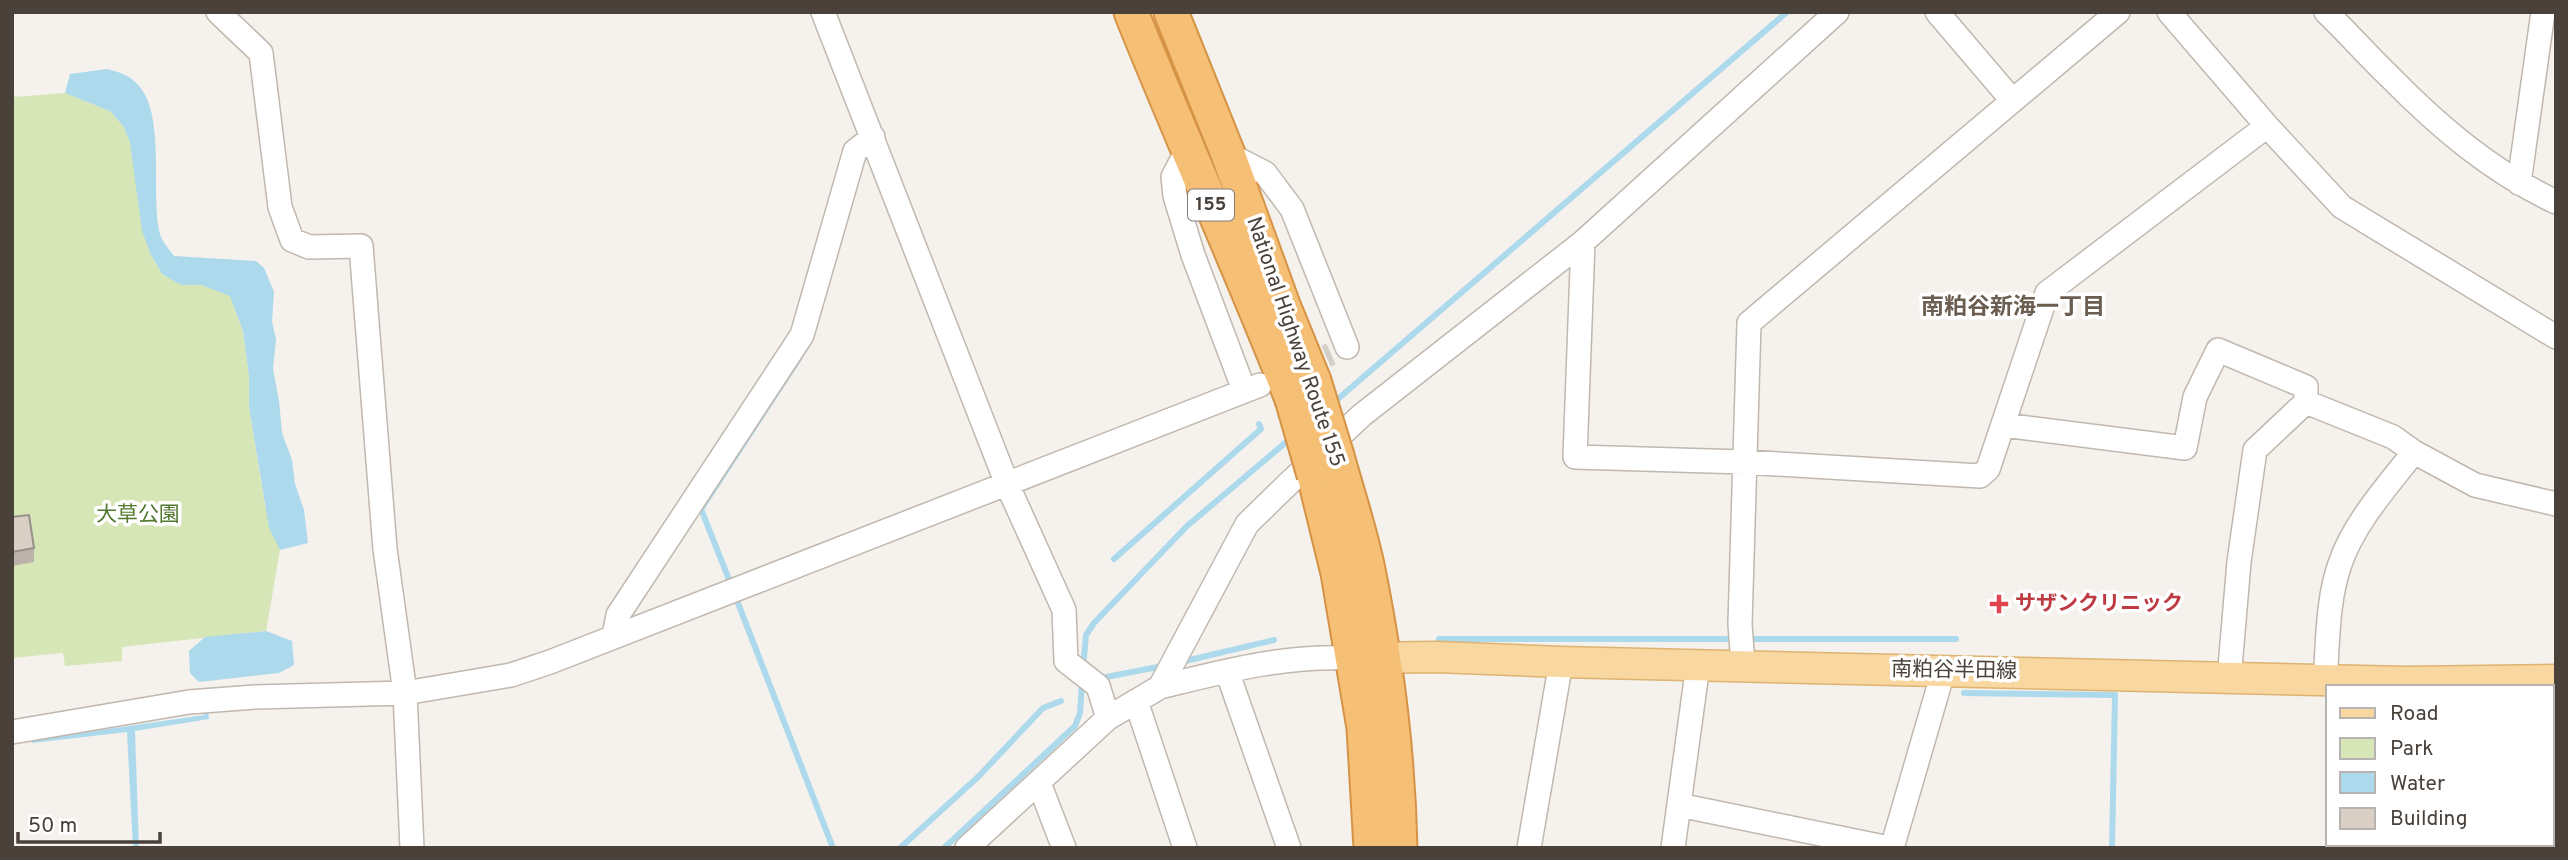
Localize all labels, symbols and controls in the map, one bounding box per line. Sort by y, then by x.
road number: 155 [1188,190,1234,220]
street label: National Highway Route 155 [1239,213,1351,471]
district label: 南粕谷新海一丁目 [1921,294,2105,323]
park label: 大草公園 [96,502,180,529]
place label: サザンクリニック [2015,591,2183,618]
marker: サザンクリニック [1989,594,2009,614]
street label: 南粕谷半田線 [1891,656,2017,686]
legend [2326,685,2554,846]
text: Road [2390,701,2439,728]
text: Park [2390,736,2433,763]
text: Water [2390,771,2445,798]
scale bar [18,800,159,844]
text: Building [2390,806,2468,833]
text: 50 m [28,813,77,840]

